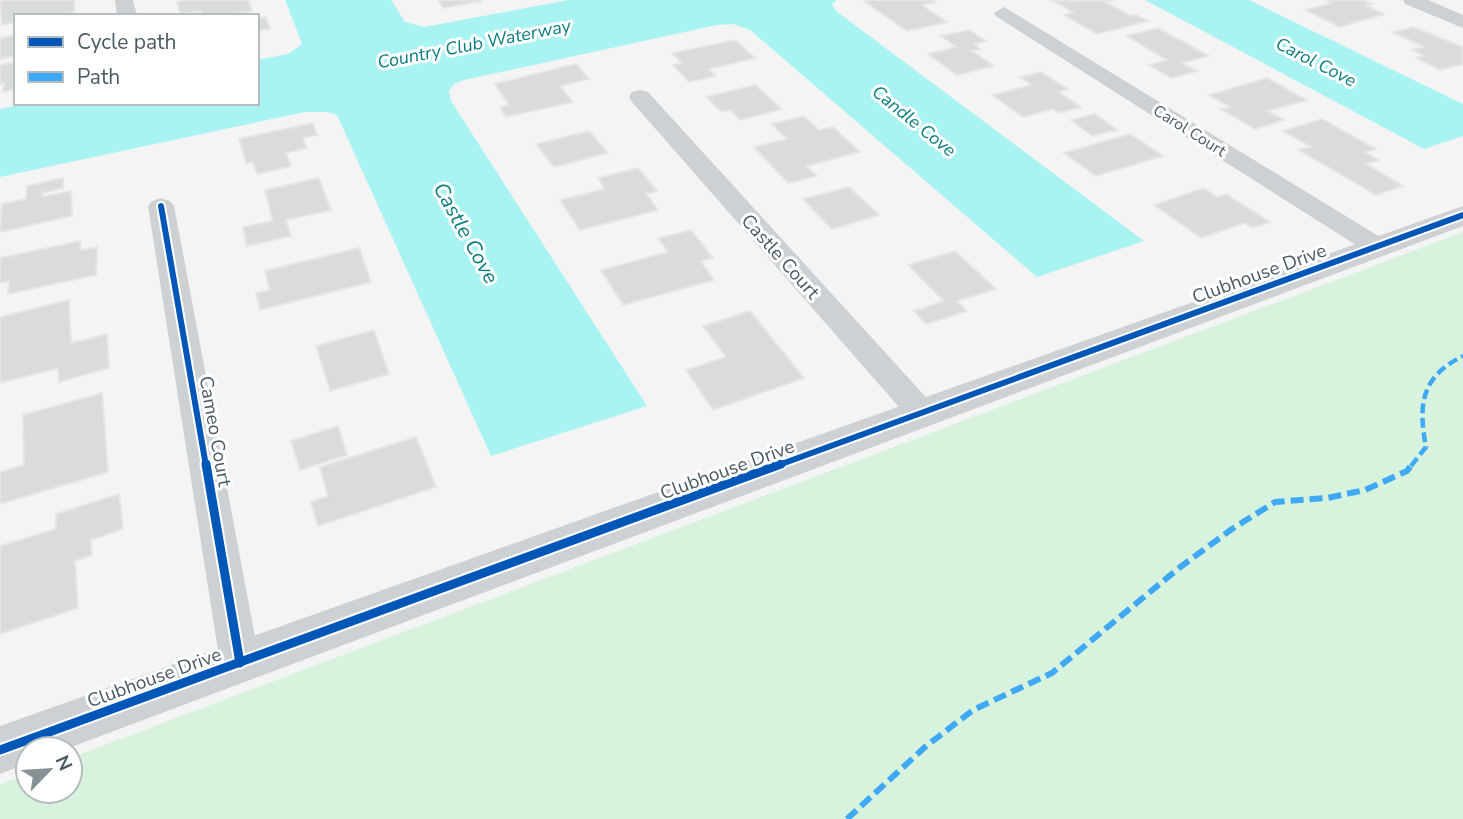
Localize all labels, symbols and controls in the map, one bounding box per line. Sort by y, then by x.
water label: Country Club Waterway [375,13,573,75]
legend [14,14,259,105]
text: Cycle path [77,28,176,56]
water label: Carol Cove [1271,31,1361,93]
text: Path [77,63,120,91]
water label: Candle Cove [867,80,961,163]
street label: Carol Court [1149,100,1230,162]
water label: Castle Cove [427,177,505,289]
street label: Castle Court [735,209,826,305]
street label: Clubhouse Drive [1188,238,1330,310]
street label: Cameo Court [193,374,238,489]
street label: Clubhouse Drive [656,434,798,506]
street label: Clubhouse Drive [83,642,225,714]
north arrow [14,735,84,805]
text: N [49,751,78,775]

